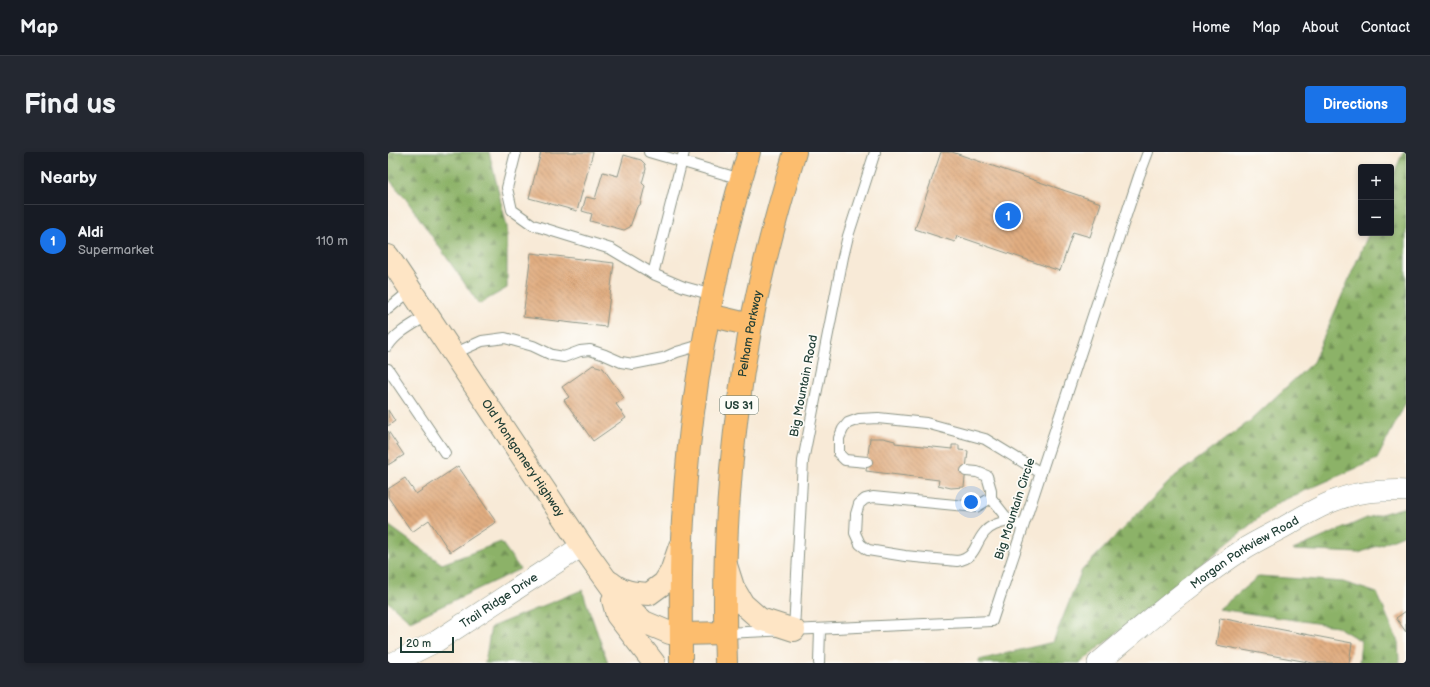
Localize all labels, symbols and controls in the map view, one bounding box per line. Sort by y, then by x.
text: Map [20,16,58,39]
text: Home [1192,19,1230,36]
text: Map [1252,19,1280,36]
text: About [1302,19,1339,36]
text: Contact [1361,19,1410,36]
button: Directions [1305,86,1406,123]
text: Find us [24,88,116,121]
map controls [1358,164,1394,236]
button: + [1358,164,1394,200]
text: Nearby [40,168,97,188]
button: − [1358,200,1394,236]
pin: 1 [995,201,1021,231]
text: Aldi [78,223,103,242]
text: 1 [50,233,56,249]
text: 110 m [316,233,348,249]
text: Supermarket [78,242,154,258]
street label: Pelham Parkway [735,288,766,378]
street label: Big Mountain Road [787,334,821,438]
street label: Old Montgomery Highway [478,396,568,520]
road number: US 31 [720,396,758,414]
street label: Big Mountain Circle [991,456,1039,562]
your location [961,492,981,512]
street label: Morgan Parkview Road [1187,512,1302,592]
street label: Trail Ridge Drive [457,570,541,632]
scale bar [400,635,454,654]
text: 20 m [406,637,431,650]

